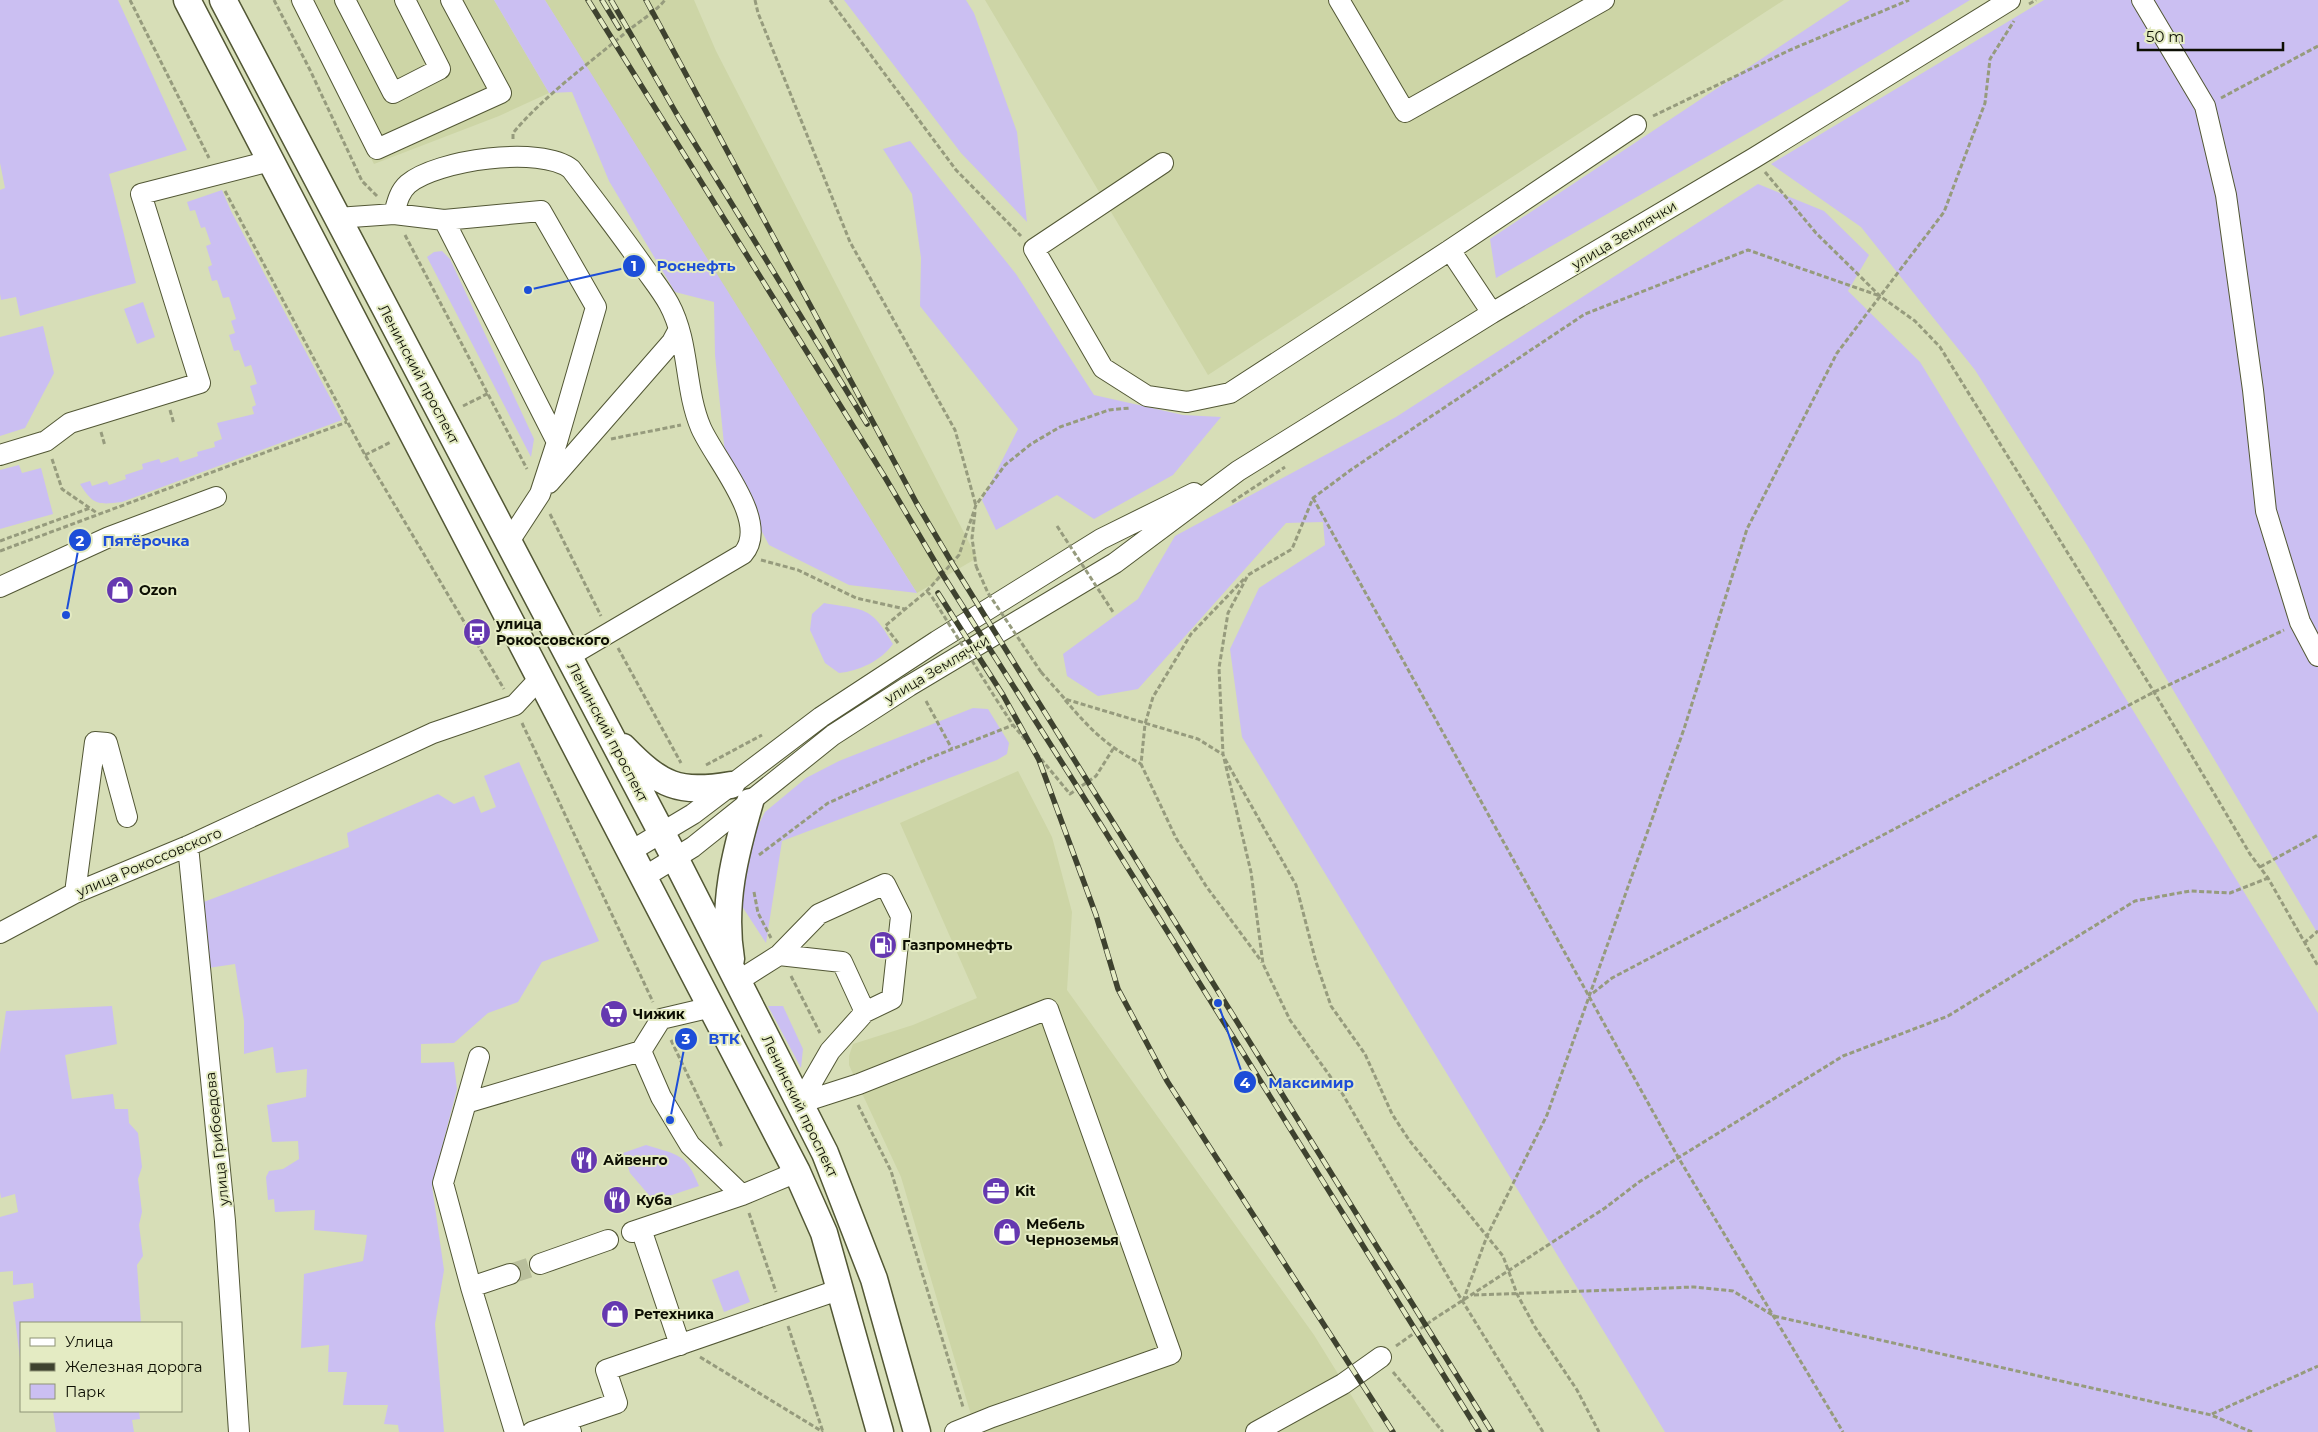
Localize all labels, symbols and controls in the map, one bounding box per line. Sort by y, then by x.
scale bar [2138,20,2283,52]
text: 50 m [2146,27,2184,46]
street label: улица Землячки [1567,197,1680,274]
callout: Роснефть [621,251,745,281]
text: 1 [631,256,637,275]
text: Роснефть [657,256,735,275]
street label: Ленинский проспект [375,301,464,447]
callout: Пятёрочка [67,525,200,555]
text: 2 [76,531,85,550]
text: Пятёрочка [102,531,190,550]
shop icon: Ozon [105,575,135,605]
place label: Ozon [139,581,177,599]
place label: улица Рокоссовского [495,615,610,649]
bus stop icon: улица Рокоссовского [462,617,492,647]
street label: улица Землячки [880,631,993,708]
street label: Ленинский проспект [564,659,653,805]
street label: улица Рокоссовского [73,823,224,901]
fuel station icon: Газпромнефть [868,930,898,960]
place label: Газпромнефть [902,936,1013,954]
supermarket icon: Чижик [599,999,629,1029]
place label: Чижик [633,1005,685,1023]
callout: ВТК [673,1024,750,1054]
text: 3 [681,1029,691,1048]
text: ВТК [708,1029,740,1048]
street label: Ленинский проспект [758,1032,842,1180]
callout: Максимир [1233,1067,1364,1097]
street label: улица Грибоедова [201,1071,233,1208]
text: 4 [1240,1073,1251,1092]
text: Максимир [1268,1073,1354,1092]
restaurant icon: Айвенго [569,1145,599,1175]
place label: Айвенго [603,1151,668,1169]
office icon: Kit [981,1176,1011,1206]
place label: Kit [1015,1182,1036,1200]
restaurant icon: Куба [602,1185,632,1215]
place label: Куба [636,1191,672,1209]
place label: Мебель Черноземья [1026,1215,1119,1249]
shop icon: Мебель Черноземья [992,1217,1022,1247]
shop icon: Ретехника [600,1299,630,1329]
place label: Ретехника [634,1305,714,1323]
legend [20,1322,182,1412]
text: Улица [65,1332,113,1351]
text: Железная дорога [65,1357,202,1376]
text: Парк [65,1382,105,1401]

